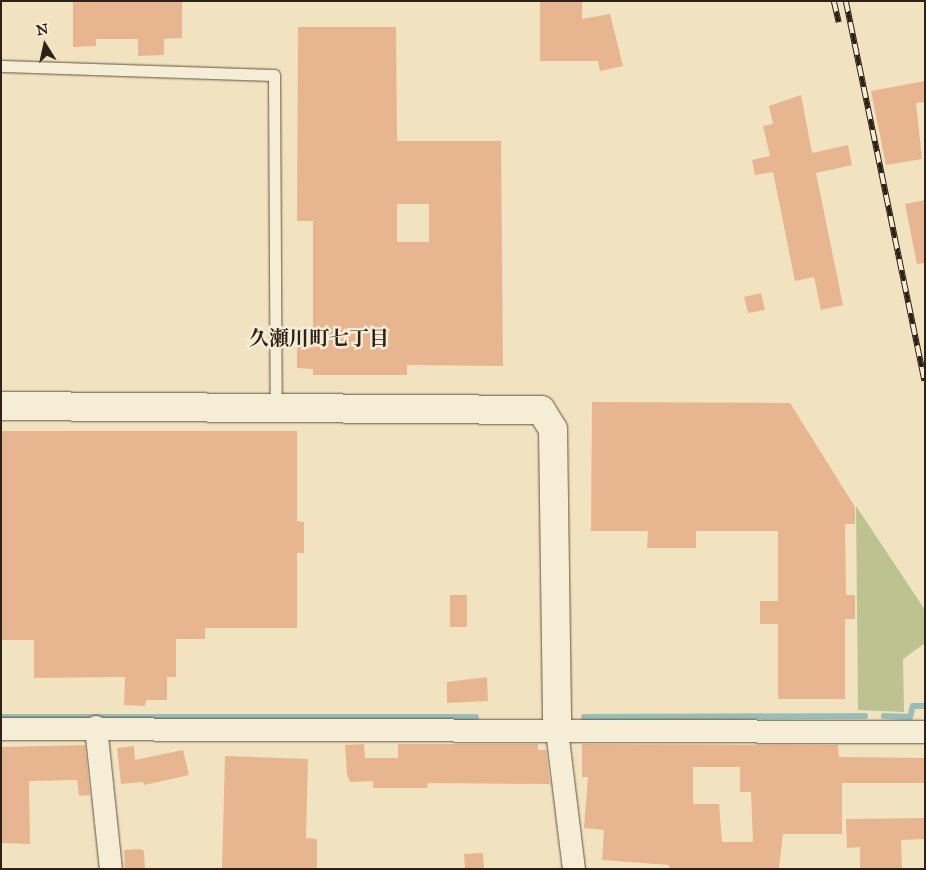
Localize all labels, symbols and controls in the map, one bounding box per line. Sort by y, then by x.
north arrow [20,20,70,70]
text: N [35,20,50,39]
district label: 久瀬川町七丁目 [249,326,389,350]

